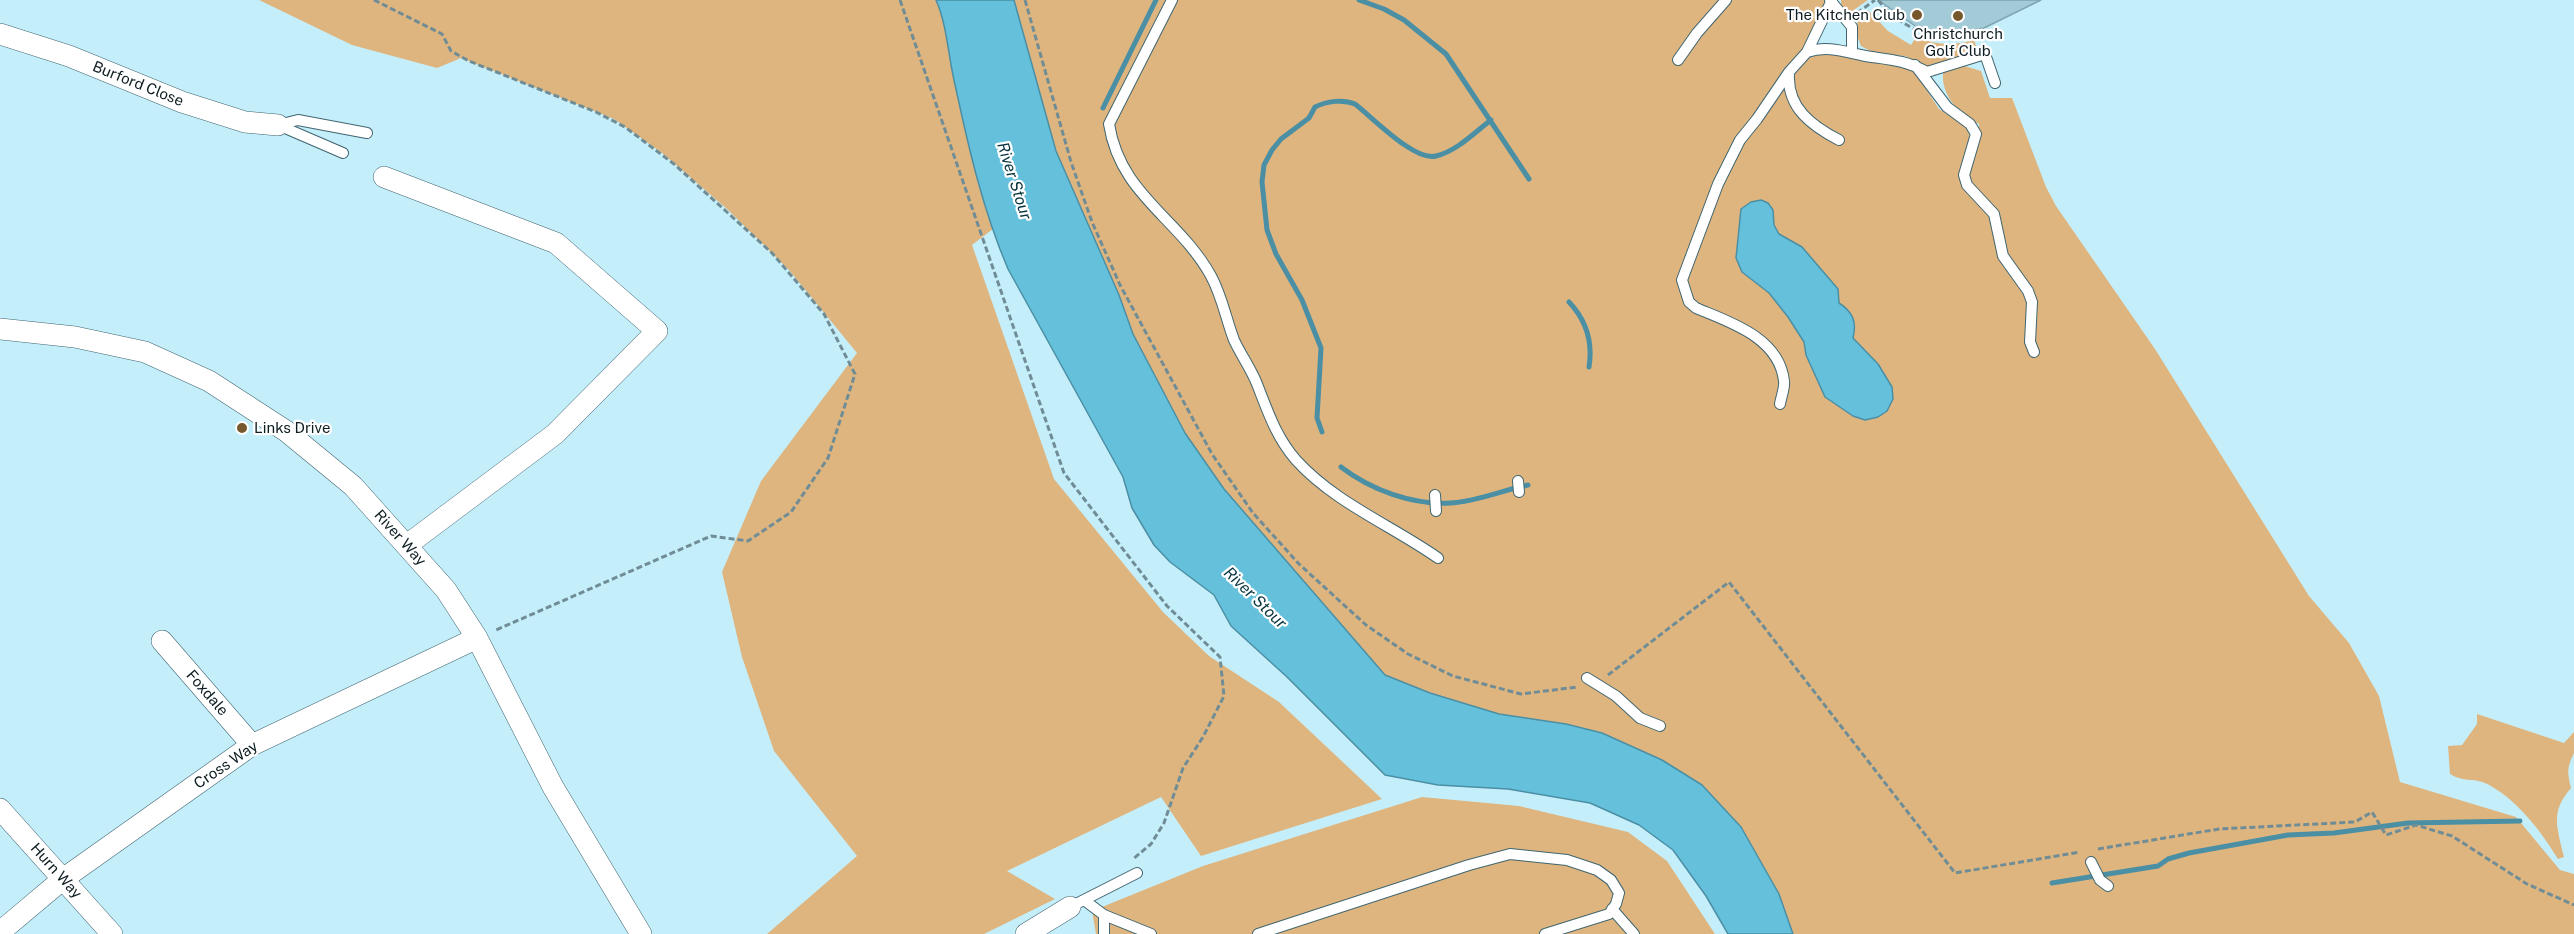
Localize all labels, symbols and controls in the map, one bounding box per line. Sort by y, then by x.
place label: The Kitchen Club [1786,6,1905,24]
marker: The Kitchen Club [1910,8,1924,22]
marker: Christchurch Golf Club [1951,9,1965,23]
place label: Christchurch Golf Club [1913,25,2003,60]
street label: Burford Close [90,58,186,110]
water label: River Stour [992,140,1036,222]
place label: Links Drive [254,419,331,437]
marker: Links Drive [235,421,249,435]
street label: River Way [370,506,430,570]
water label: River Stour [1219,563,1291,633]
street label: Foxdale [182,666,232,720]
street label: Cross Way [191,737,261,793]
street label: Hurn Way [27,840,85,902]

